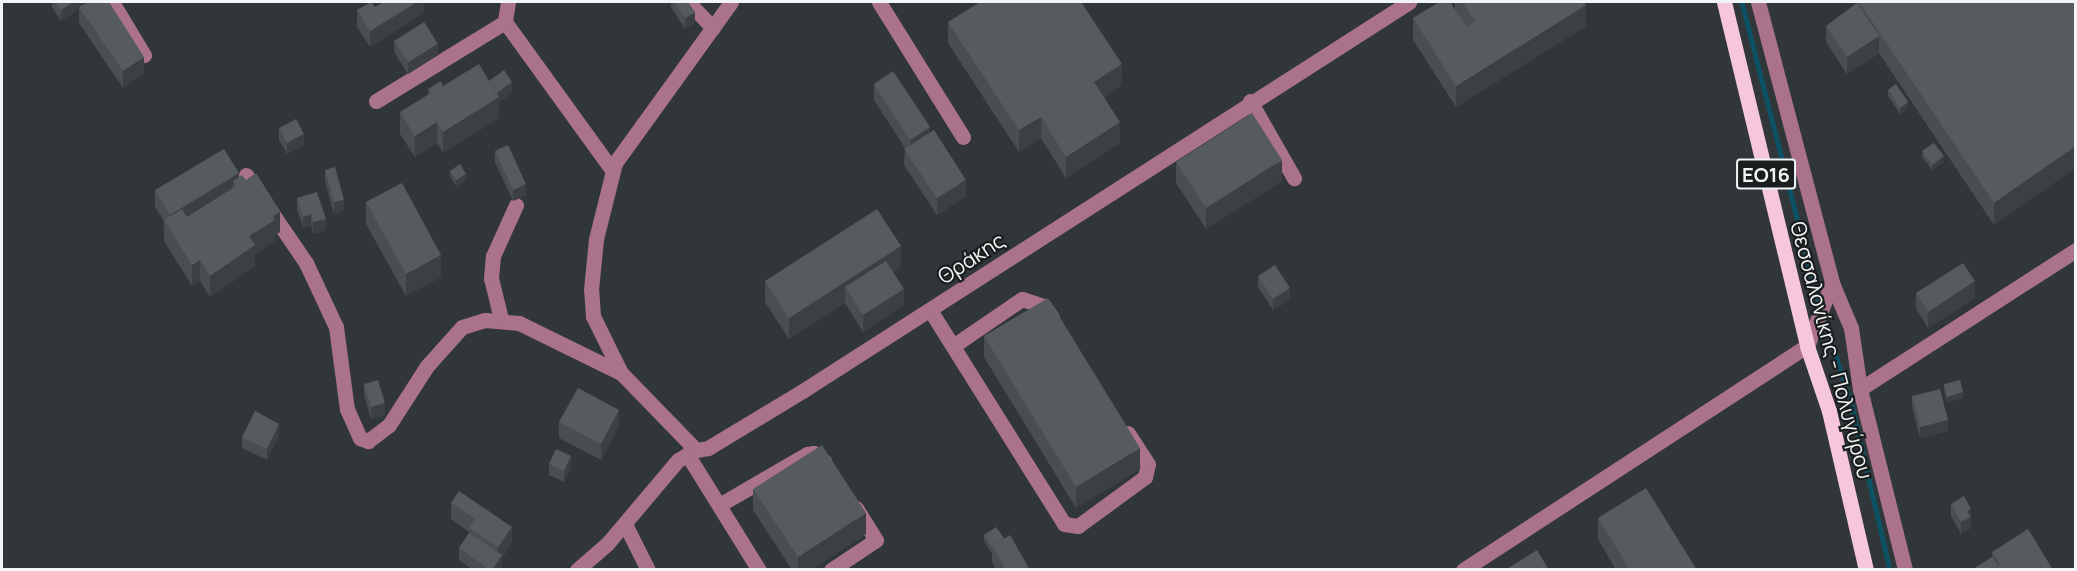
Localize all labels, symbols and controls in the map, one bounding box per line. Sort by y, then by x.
road number: ΕΟ16 [1736,157,1796,191]
street label: Θεσσαλονίκης - Πολυγύρου [1785,218,1879,482]
street label: Θράκης [933,227,1009,289]

